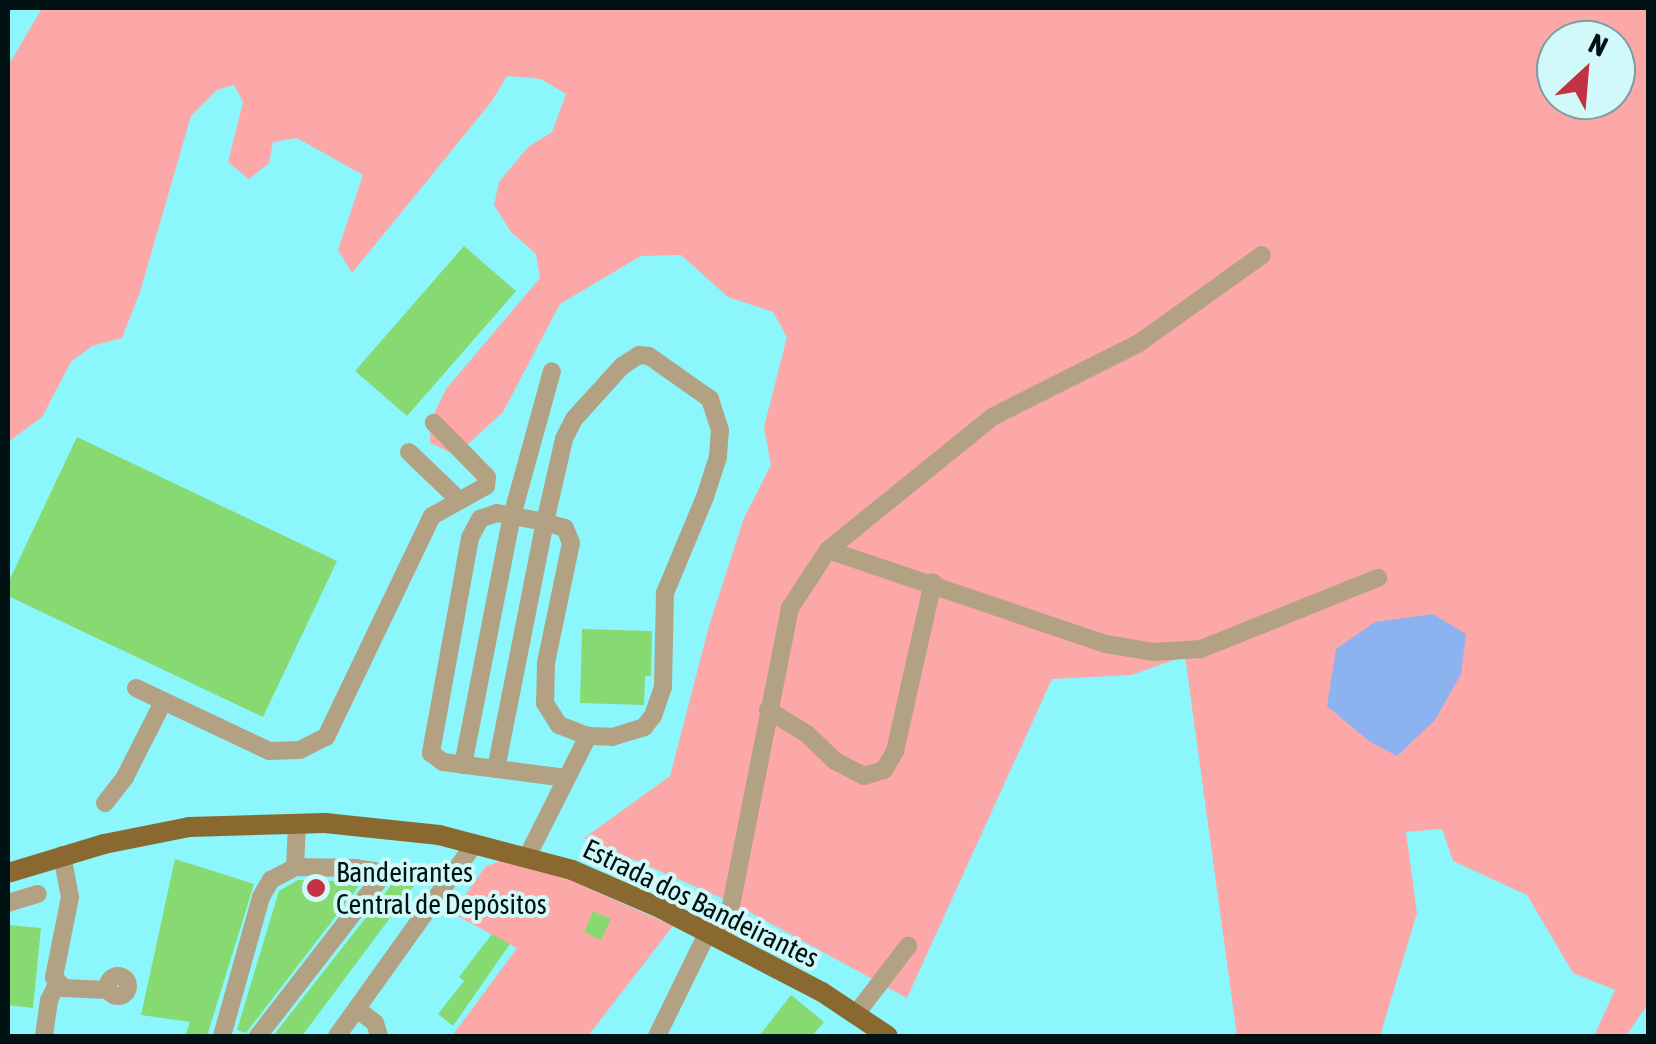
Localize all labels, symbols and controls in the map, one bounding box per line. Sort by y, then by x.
north arrow [1536,20,1636,120]
text: N [1584,27,1613,63]
street label: Estrada dos Bandeirantes [578,831,824,975]
place label: Bandeirantes Central de Depósitos [336,855,547,921]
marker: Bandeirantes Central de Depósitos [305,877,327,899]

